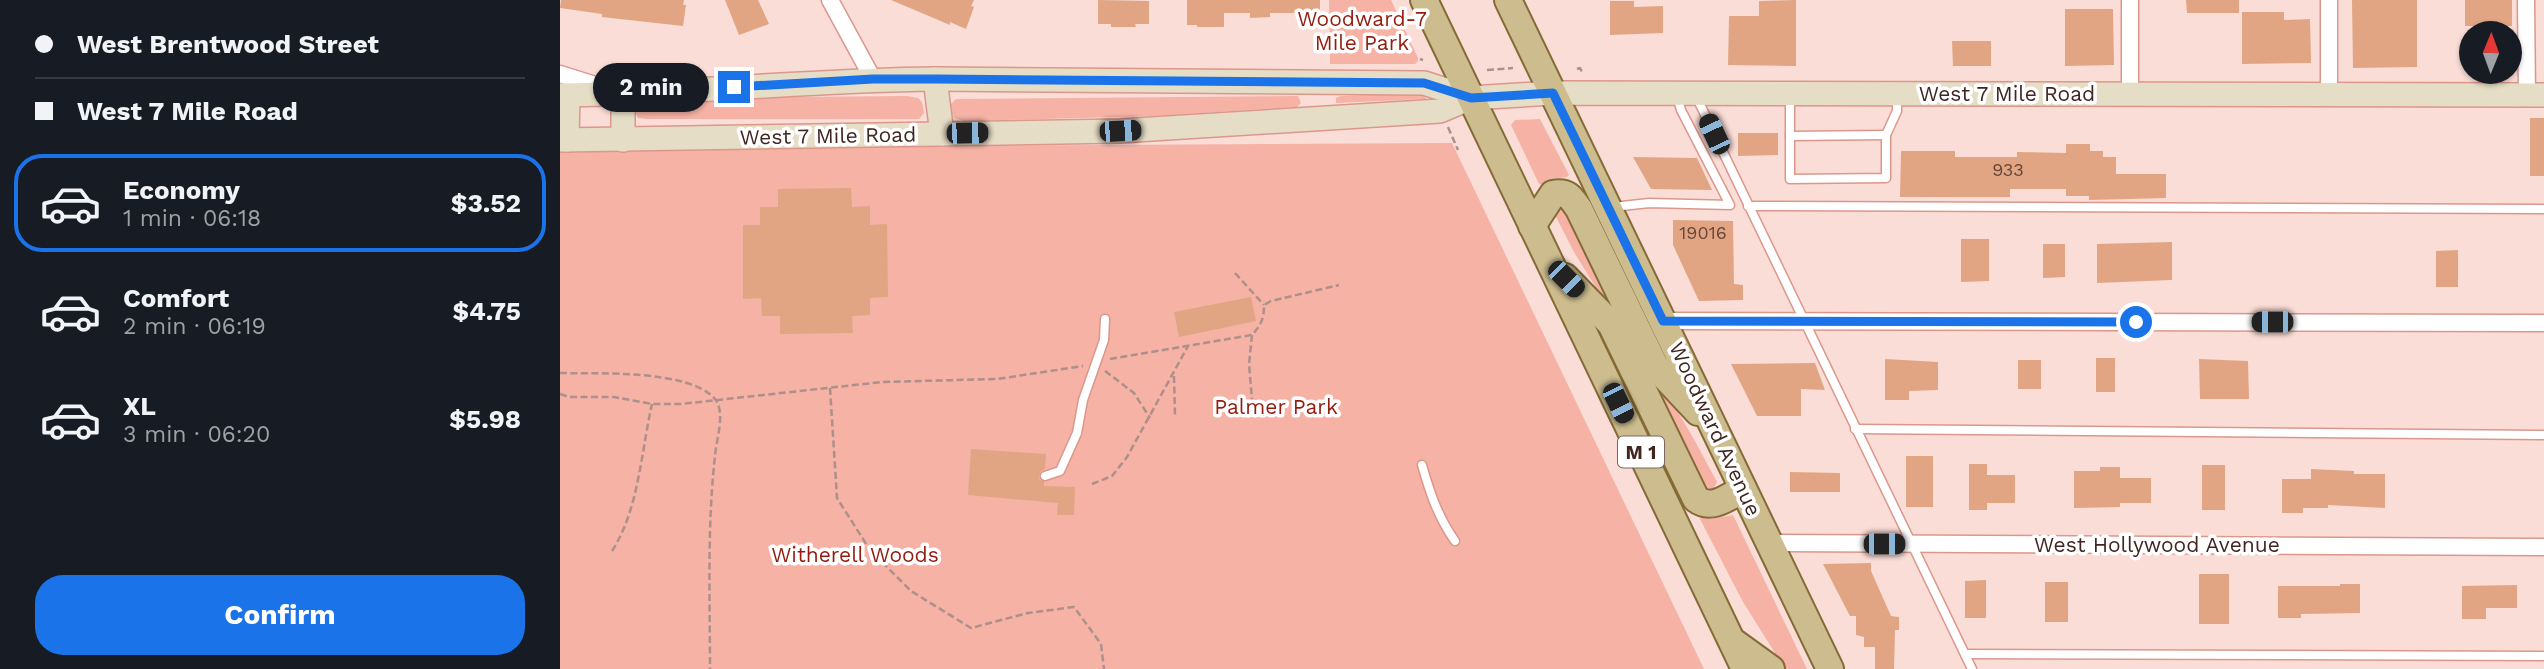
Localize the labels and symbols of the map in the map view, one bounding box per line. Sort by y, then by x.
park label: Woodward-7 Mile Park [1297,6,1427,55]
north arrow [2459,21,2522,84]
callout: 2 min [594,62,710,112]
route end [718,71,750,103]
street label: West 7 Mile Road [1919,81,2095,106]
car [1696,111,1733,157]
car [1099,119,1142,143]
street label: West 7 Mile Road [739,121,916,150]
car [946,122,989,144]
house number: 933 [1992,159,2024,180]
house number: 19016 [1679,222,1727,243]
car [1544,257,1589,301]
route start [2120,306,2152,338]
car [2252,312,2294,333]
street label: Woodward Avenue [1664,338,1767,520]
car [1600,380,1637,426]
park label: Palmer Park [1214,394,1338,419]
road number: M 1 [1618,436,1664,467]
street label: West Hollywood Avenue [2034,532,2280,557]
car [1864,534,1906,555]
park label: Witherell Woods [771,542,939,567]

